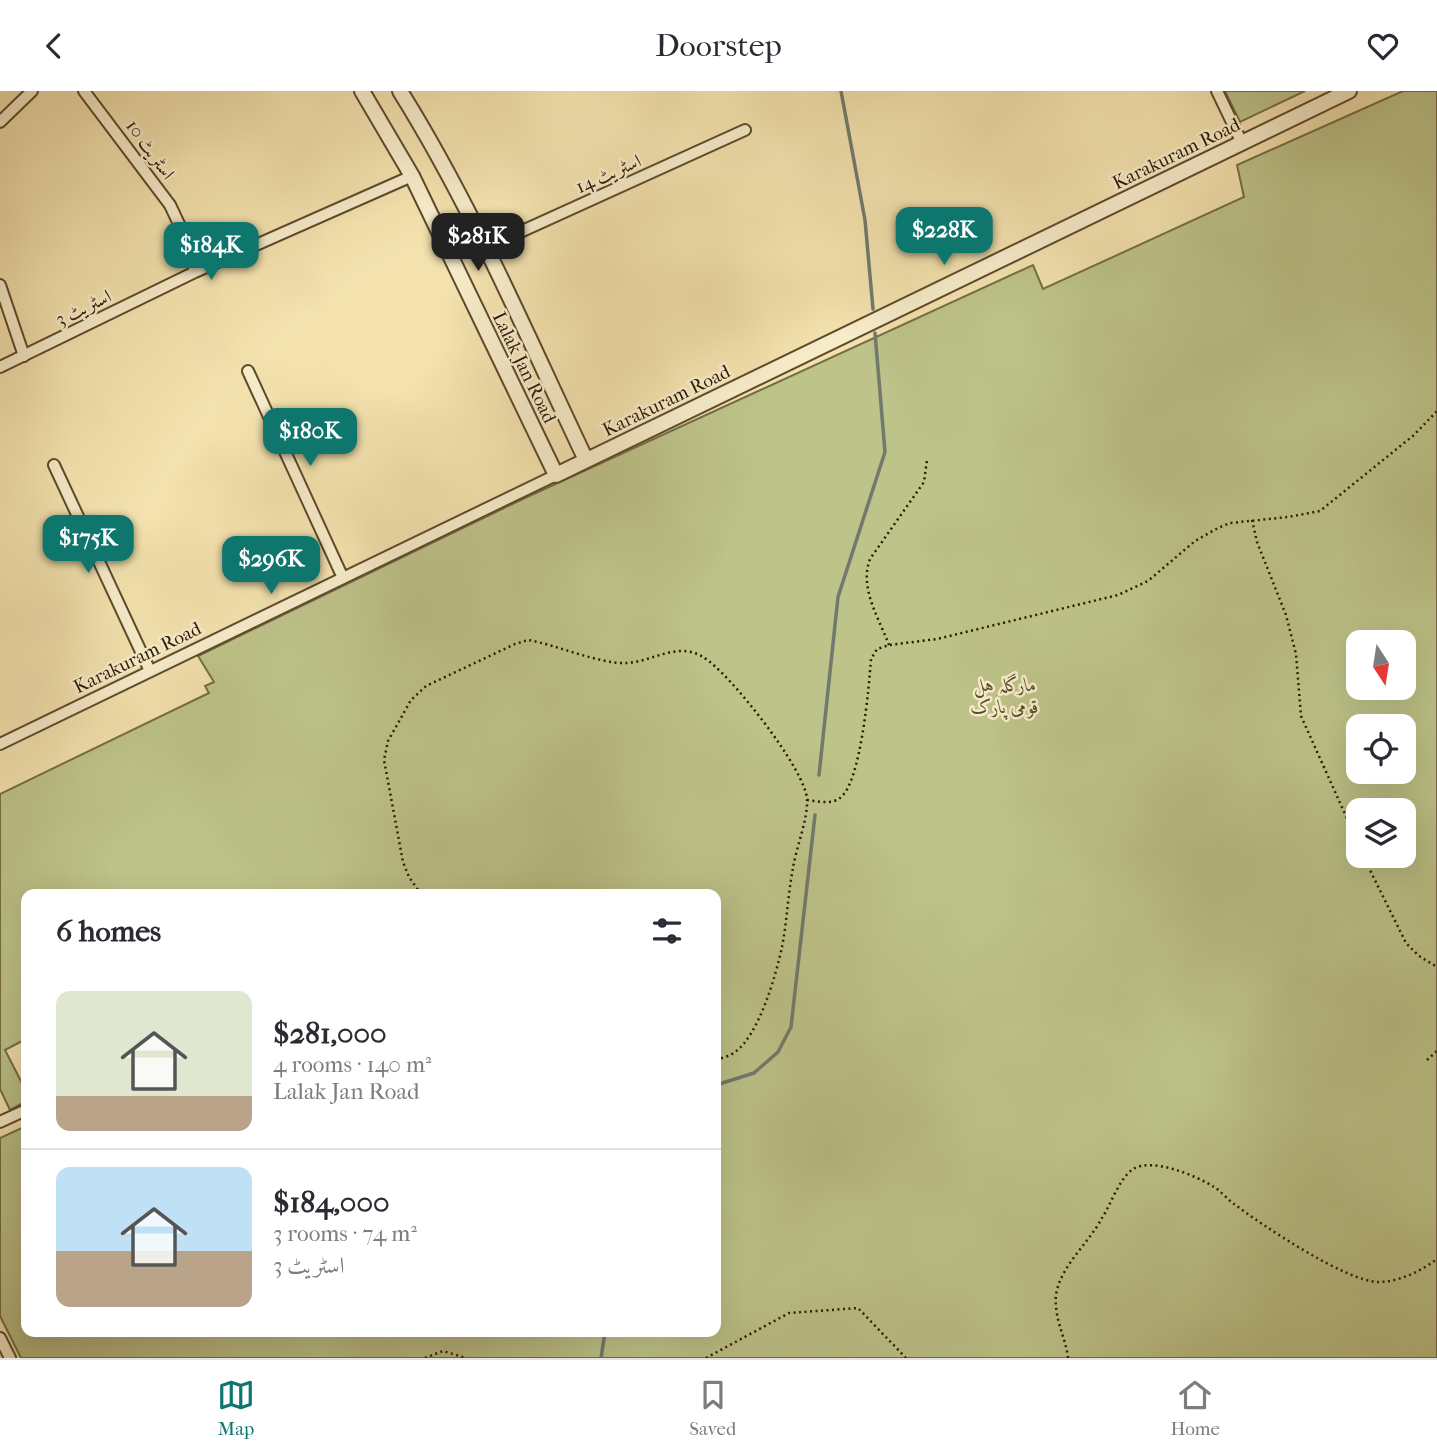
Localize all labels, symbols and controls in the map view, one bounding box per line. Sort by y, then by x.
icon: back [35,27,73,65]
text: Doorstep [655,27,782,64]
icon: heart [1364,27,1402,65]
street label: Karakuram Road [1109,113,1244,194]
street label: اسٹریٹ 10 [121,115,179,184]
street label: اسٹریٹ 14 [572,150,645,198]
pin: $228K [895,207,993,267]
pin: $281K [429,213,527,273]
text: $228K [912,216,976,243]
text: $281K [448,222,508,249]
pin: $184K [162,223,260,282]
text: $184K [180,231,242,258]
street label: اسٹریٹ 3 [52,285,115,331]
street label: Lalak Jan Road [488,308,561,427]
street label: Karakuram Road [599,360,734,441]
pin: $180K [261,409,359,468]
text: $180K [279,417,341,444]
pin: $175K [39,515,137,575]
text: $175K [59,524,117,551]
pin: $296K [222,537,320,596]
text: $296K [238,545,304,572]
street label: Karakuram Road [70,617,205,698]
north arrow [1346,630,1416,700]
map controls [1346,630,1416,868]
park label: مارگلہ ہل قومی پارک [971,673,1039,720]
button: locate [1346,714,1416,784]
button: layers [1346,798,1416,868]
icon: filters [648,912,686,950]
text: 6 homes [56,914,161,949]
text: $281,000 [273,1016,387,1051]
icon: home [112,1019,196,1103]
text: 4 rooms · 140 m² [273,1051,432,1078]
text: Lalak Jan Road [273,1078,420,1105]
text: $184,000 [273,1185,390,1220]
icon: home [112,1195,196,1279]
text: 3 rooms · 74 m² [273,1220,417,1247]
text: اسٹریٹ 3 [273,1252,345,1279]
tab: Map [217,1376,255,1440]
tab: Saved [689,1376,736,1440]
tab: Home [1170,1376,1220,1440]

